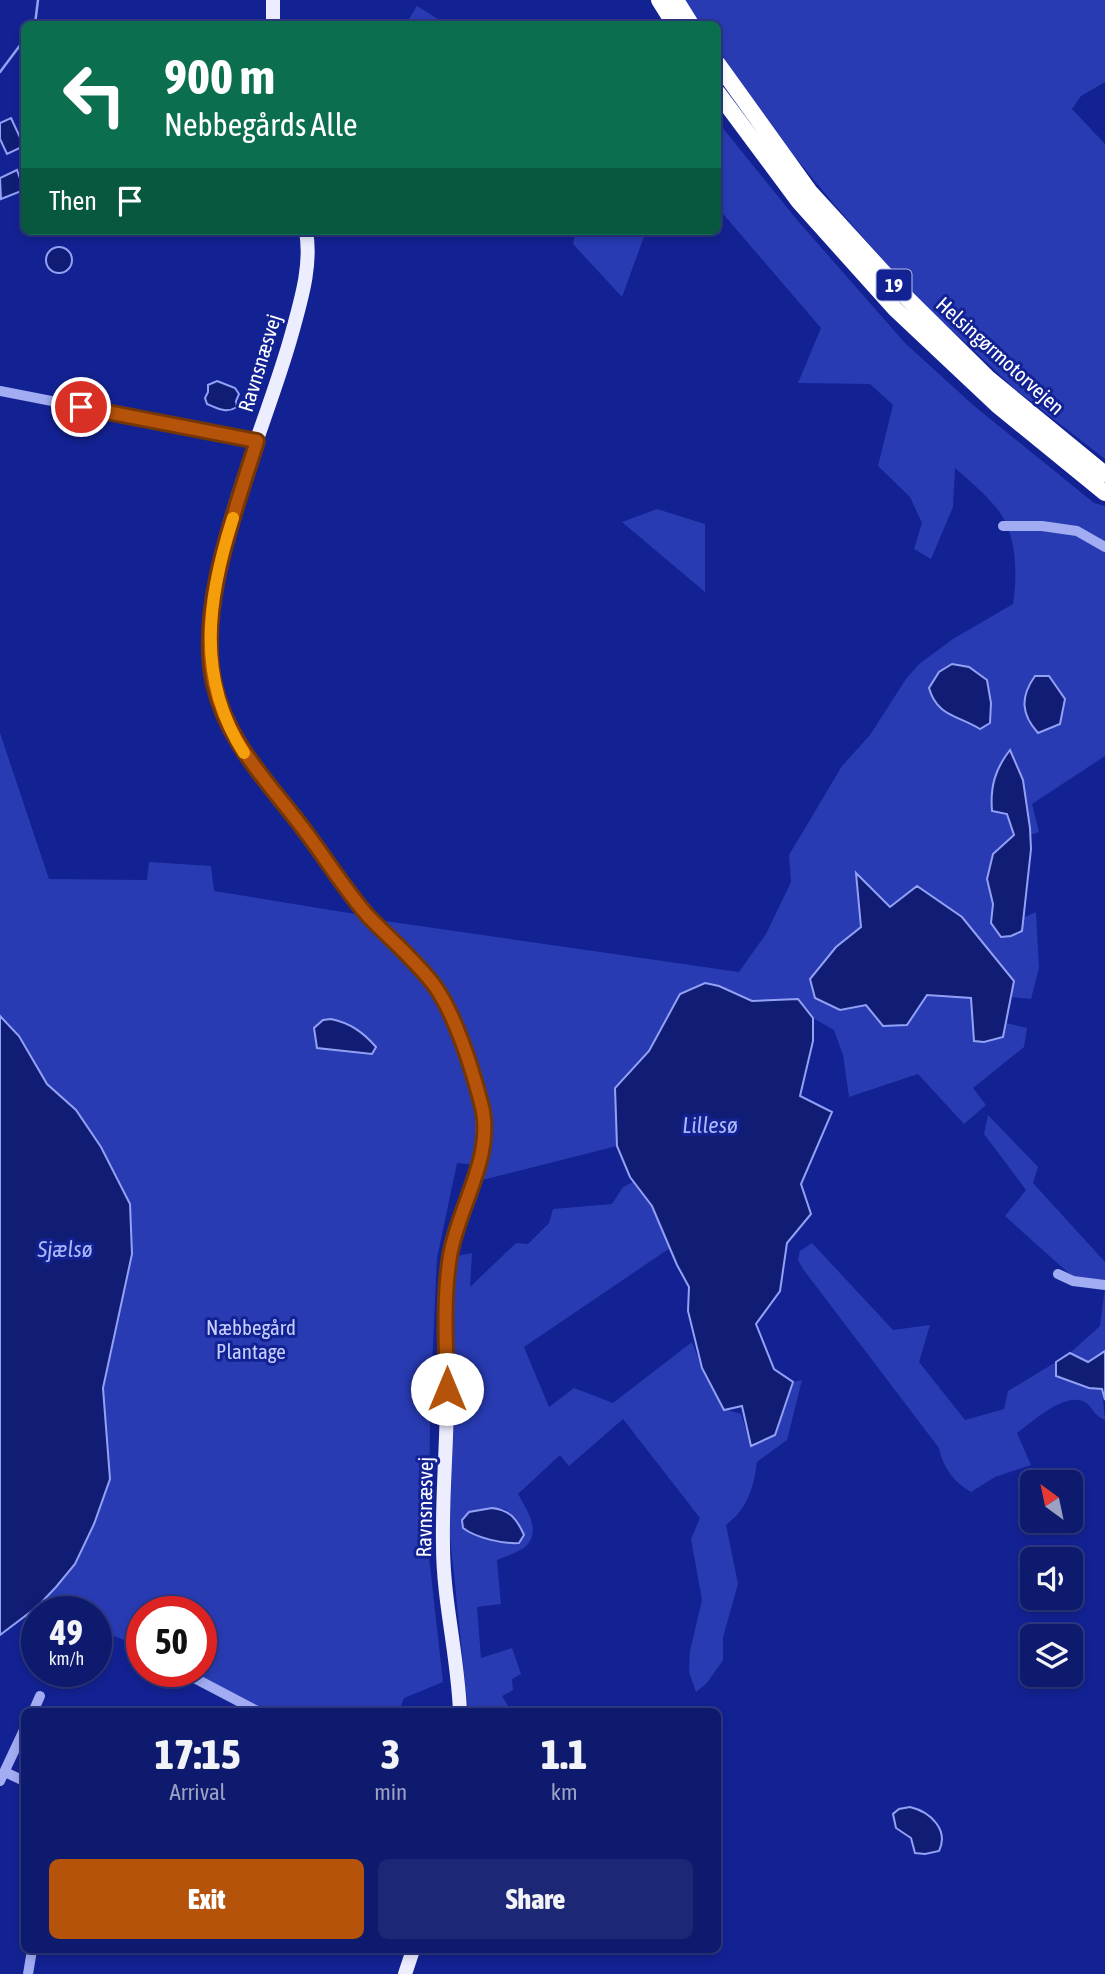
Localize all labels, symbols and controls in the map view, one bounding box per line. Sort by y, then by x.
text: 900 m [164,48,275,104]
icon: left [49,49,140,140]
text: Nebbegårds Alle [164,106,357,143]
icon: arrive [111,182,149,220]
text: Then [49,186,97,216]
road number: 19 [876,270,912,300]
street label: Helsingørmotorvejen [932,292,1070,419]
street label: Ravnsnæsvej [233,311,285,414]
pin [51,377,111,437]
icon: arrive [62,388,100,426]
water label: Lillesø [682,1112,738,1138]
water label: Sjælsø [37,1236,93,1262]
park label: Næbbegård Plantage [206,1315,296,1363]
position arrow [410,1352,484,1426]
street label: Ravnsnæsvej [411,1456,437,1557]
north arrow [1020,1470,1083,1533]
map controls [1020,1470,1083,1687]
button: sound [1020,1547,1083,1610]
speed limit sign: 50 [126,1596,217,1687]
text: 49 [50,1612,83,1652]
button: layers [1020,1624,1083,1687]
text: km/h [49,1648,84,1669]
text: 17:15 [154,1730,241,1778]
text: 3 [381,1730,401,1778]
text: 1.1 [541,1730,588,1778]
text: Arrival [170,1779,226,1805]
text: min [374,1779,407,1805]
text: km [551,1779,577,1805]
button: Exit [49,1859,364,1939]
button: Share [378,1859,693,1939]

